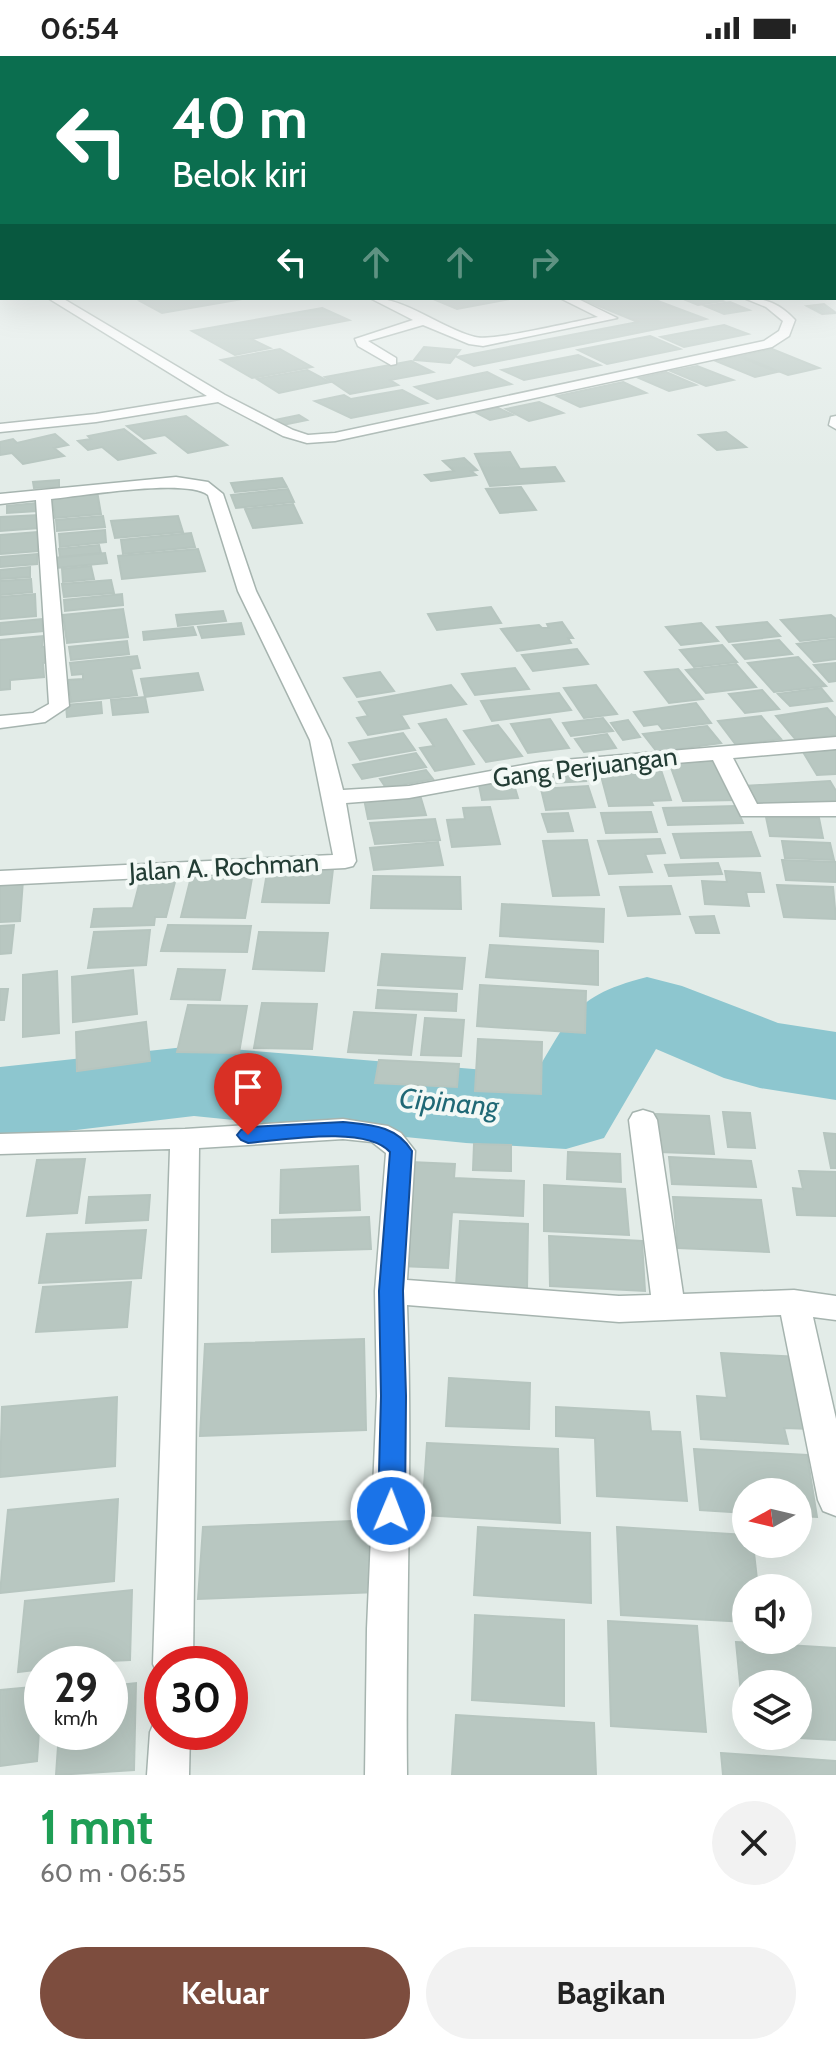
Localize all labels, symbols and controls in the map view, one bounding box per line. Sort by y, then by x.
text: 06:54 [40,10,119,47]
text: 40 m [172,84,308,152]
icon: left [40,88,144,192]
text: Belok kiri [172,152,307,196]
icon: left [270,240,314,284]
icon: ahead [354,240,398,284]
icon: ahead [438,240,482,284]
icon: right [522,240,566,284]
street label: Gang Perjuangan [491,740,679,794]
street label: Jalan A. Rochman [127,846,320,888]
pin [214,1053,282,1135]
icon: arrive [226,1065,270,1109]
water label: Cipinang [398,1081,501,1123]
position arrow [349,1469,433,1553]
north arrow [732,1478,812,1558]
map controls [732,1478,812,1750]
button: sound [732,1574,812,1654]
speed limit sign: 30 [144,1646,248,1750]
text: 29 [54,1663,98,1712]
button: layers [732,1670,812,1750]
text: km/h [54,1706,98,1730]
text: 1 mnt [40,1798,153,1856]
button: close [712,1801,796,1885]
text: 60 m · 06:55 [40,1857,186,1889]
button: Keluar [40,1947,410,2039]
button: Bagikan [426,1947,796,2039]

